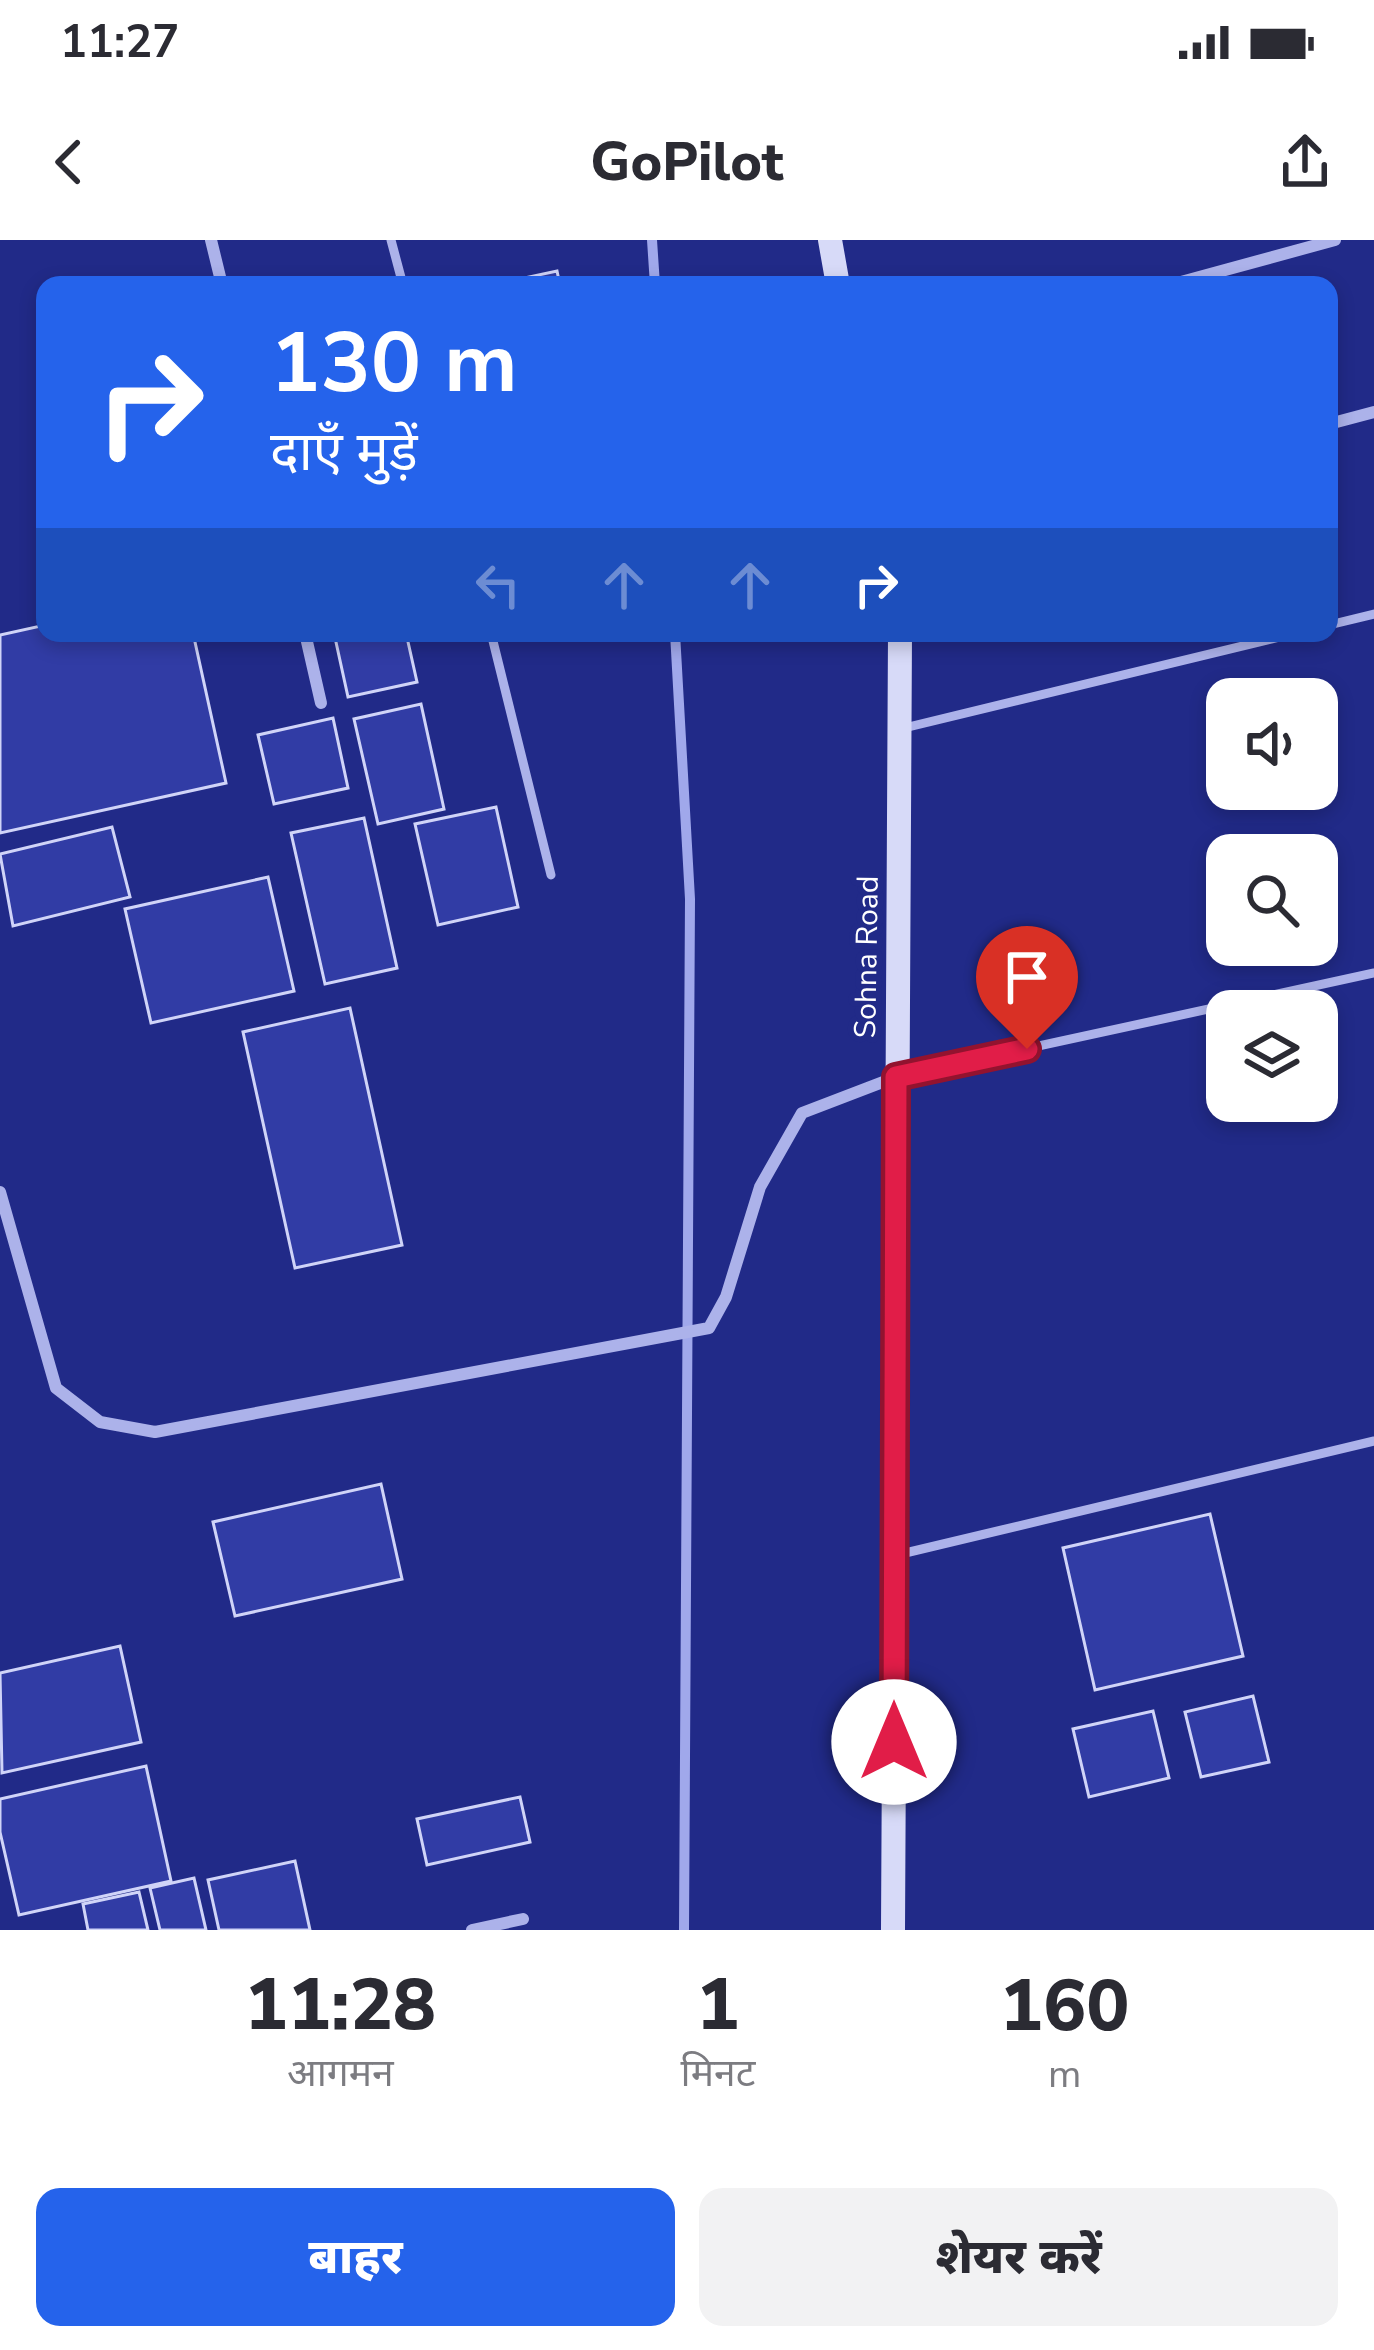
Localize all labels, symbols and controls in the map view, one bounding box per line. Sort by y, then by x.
text: 11:27 [60,12,179,73]
text: GoPilot [590,125,784,199]
icon: back [36,129,102,195]
icon: share [1272,129,1338,195]
text: 130 m [270,306,518,421]
icon: right [72,324,228,480]
text: दाएँ मुड़ें [270,415,418,489]
icon: left [465,552,531,618]
icon: ahead [591,552,657,618]
icon: ahead [717,552,783,618]
icon: right [843,552,909,618]
map controls [1206,678,1338,1122]
button: sound [1206,678,1338,810]
button: search [1206,834,1338,966]
street label: Sohna Road [845,875,889,1039]
pin [976,926,1078,1049]
icon: arrive [994,944,1060,1010]
button: layers [1206,990,1338,1122]
position arrow [831,1679,957,1805]
text: 11:28 [245,1956,436,2054]
text: 1 [696,1956,740,2054]
text: 160 [1000,1957,1129,2055]
text: आगमन [287,2047,394,2100]
text: मिनट [681,2047,755,2100]
text: m [1048,2048,1081,2101]
button: बाहर [36,2188,675,2326]
button: शेयर करें [699,2188,1338,2326]

